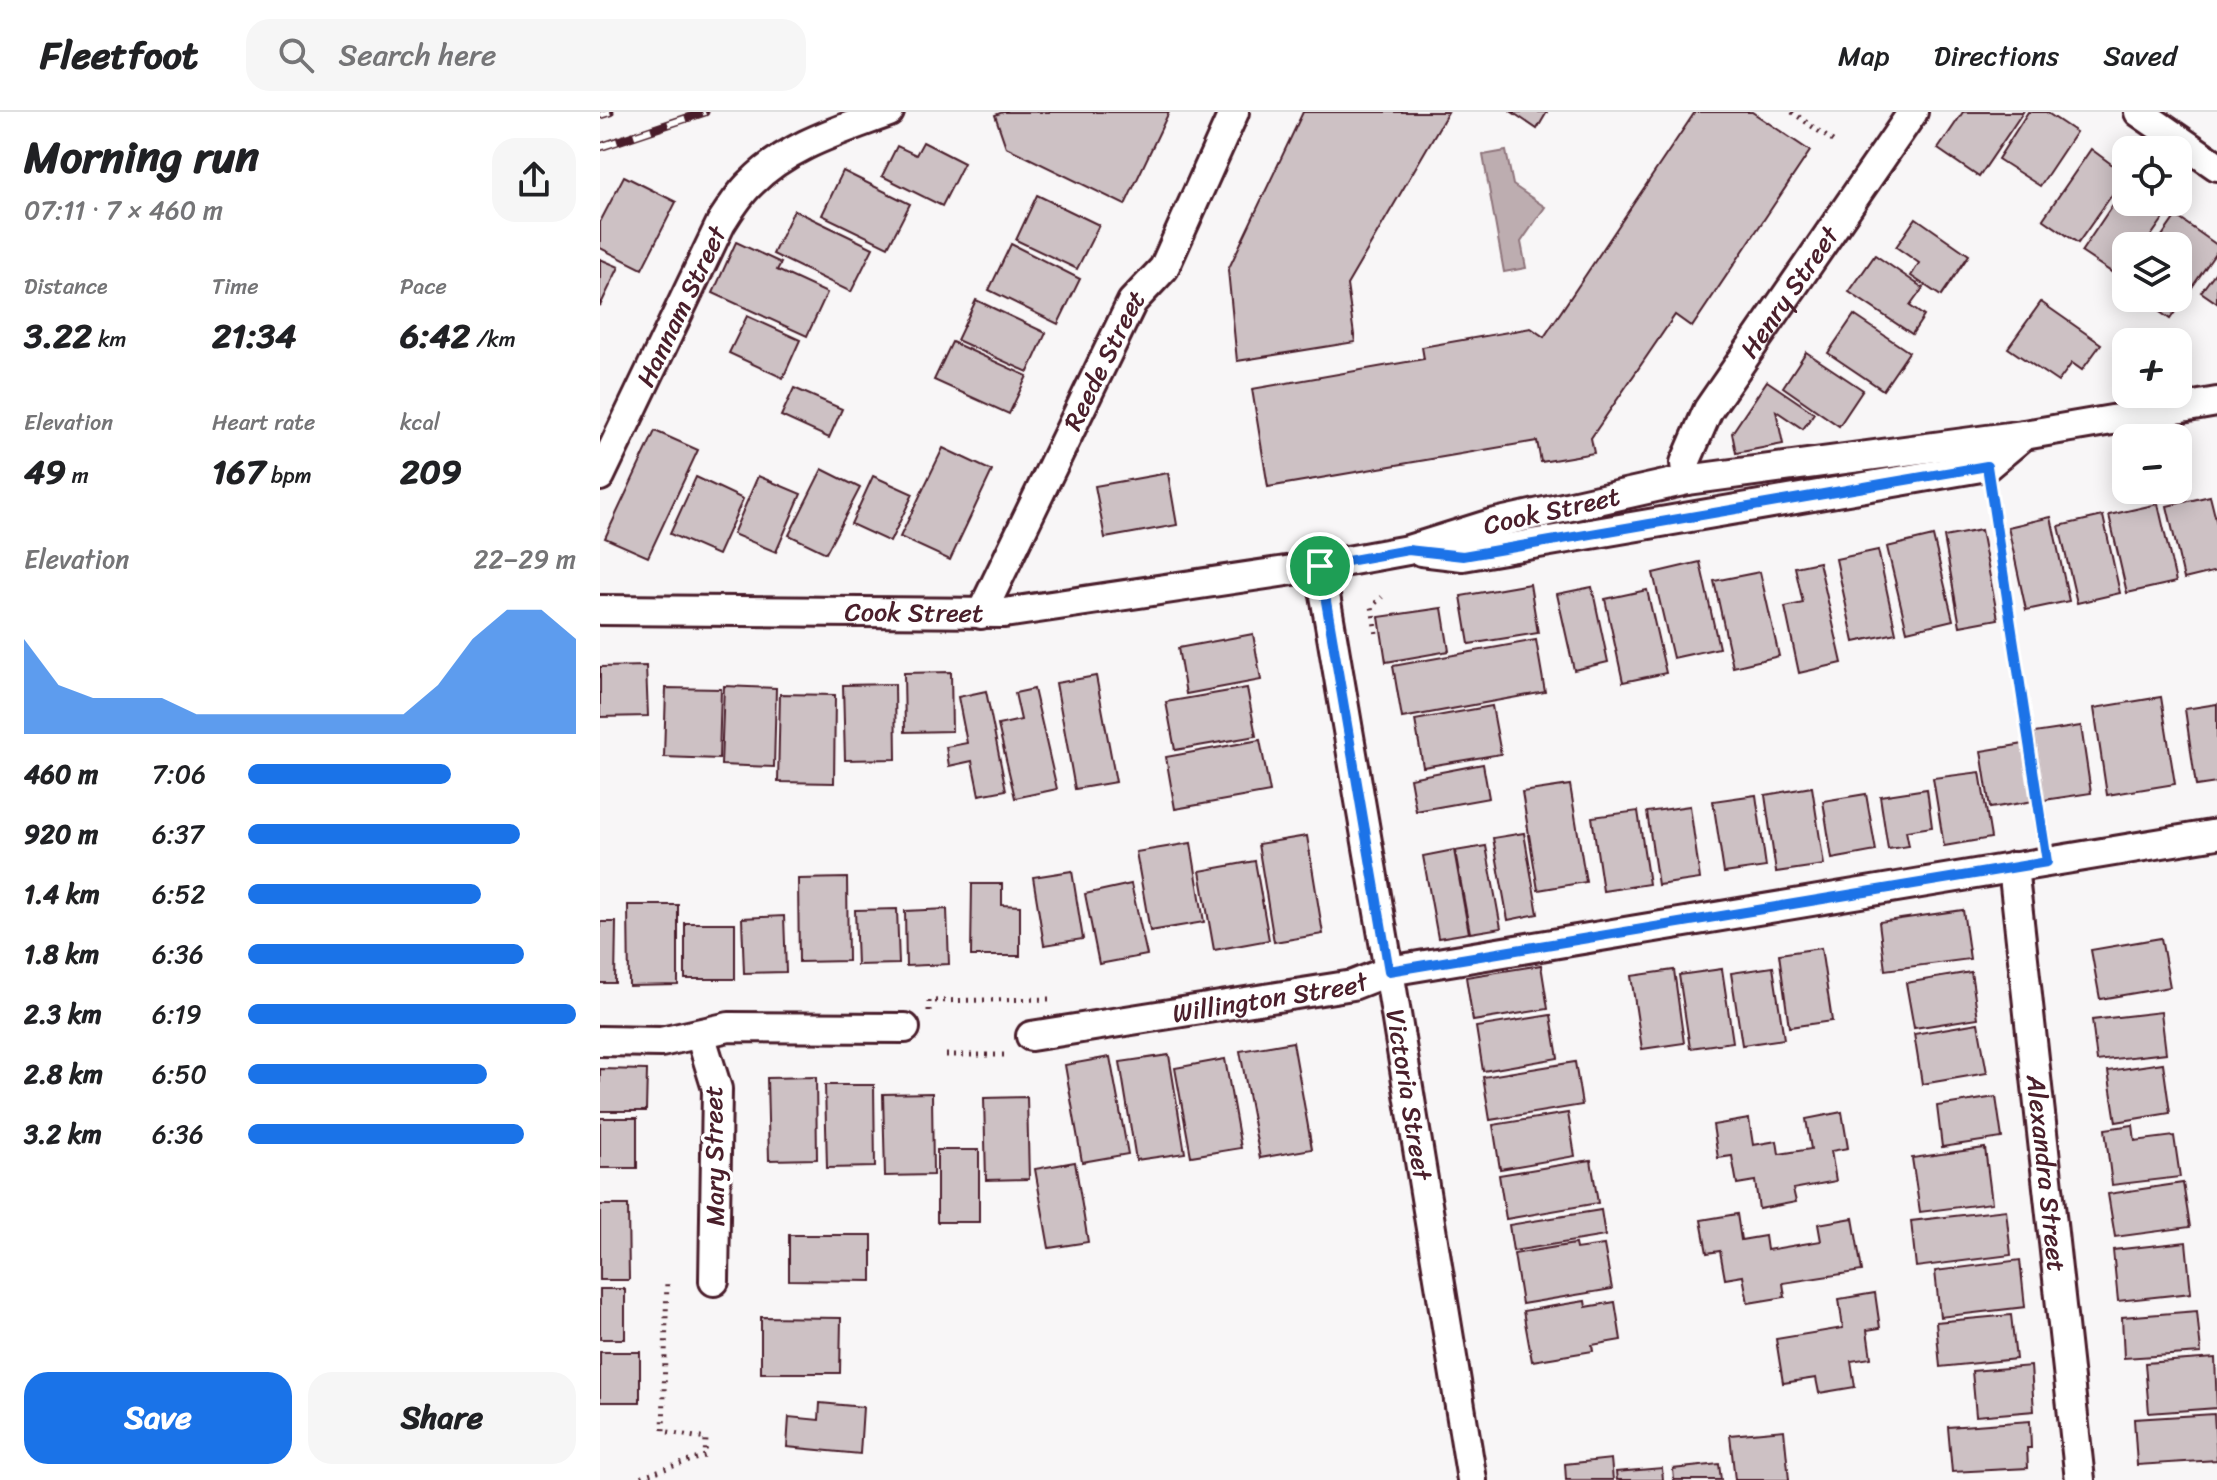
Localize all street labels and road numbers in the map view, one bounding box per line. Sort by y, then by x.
street label: Henry Street [1727,215,1852,368]
street label: Hannam Street [623,217,740,395]
street label: Reede Street [1050,278,1157,439]
street label: Cook Street [1479,473,1624,548]
street label: Cook Street [844,589,984,636]
street label: Willington Street [1169,958,1376,1036]
street label: Victoria Street [1373,1006,1446,1185]
street label: Alexandra Street [2013,1071,2080,1274]
street label: Mary Street [690,1085,738,1227]

